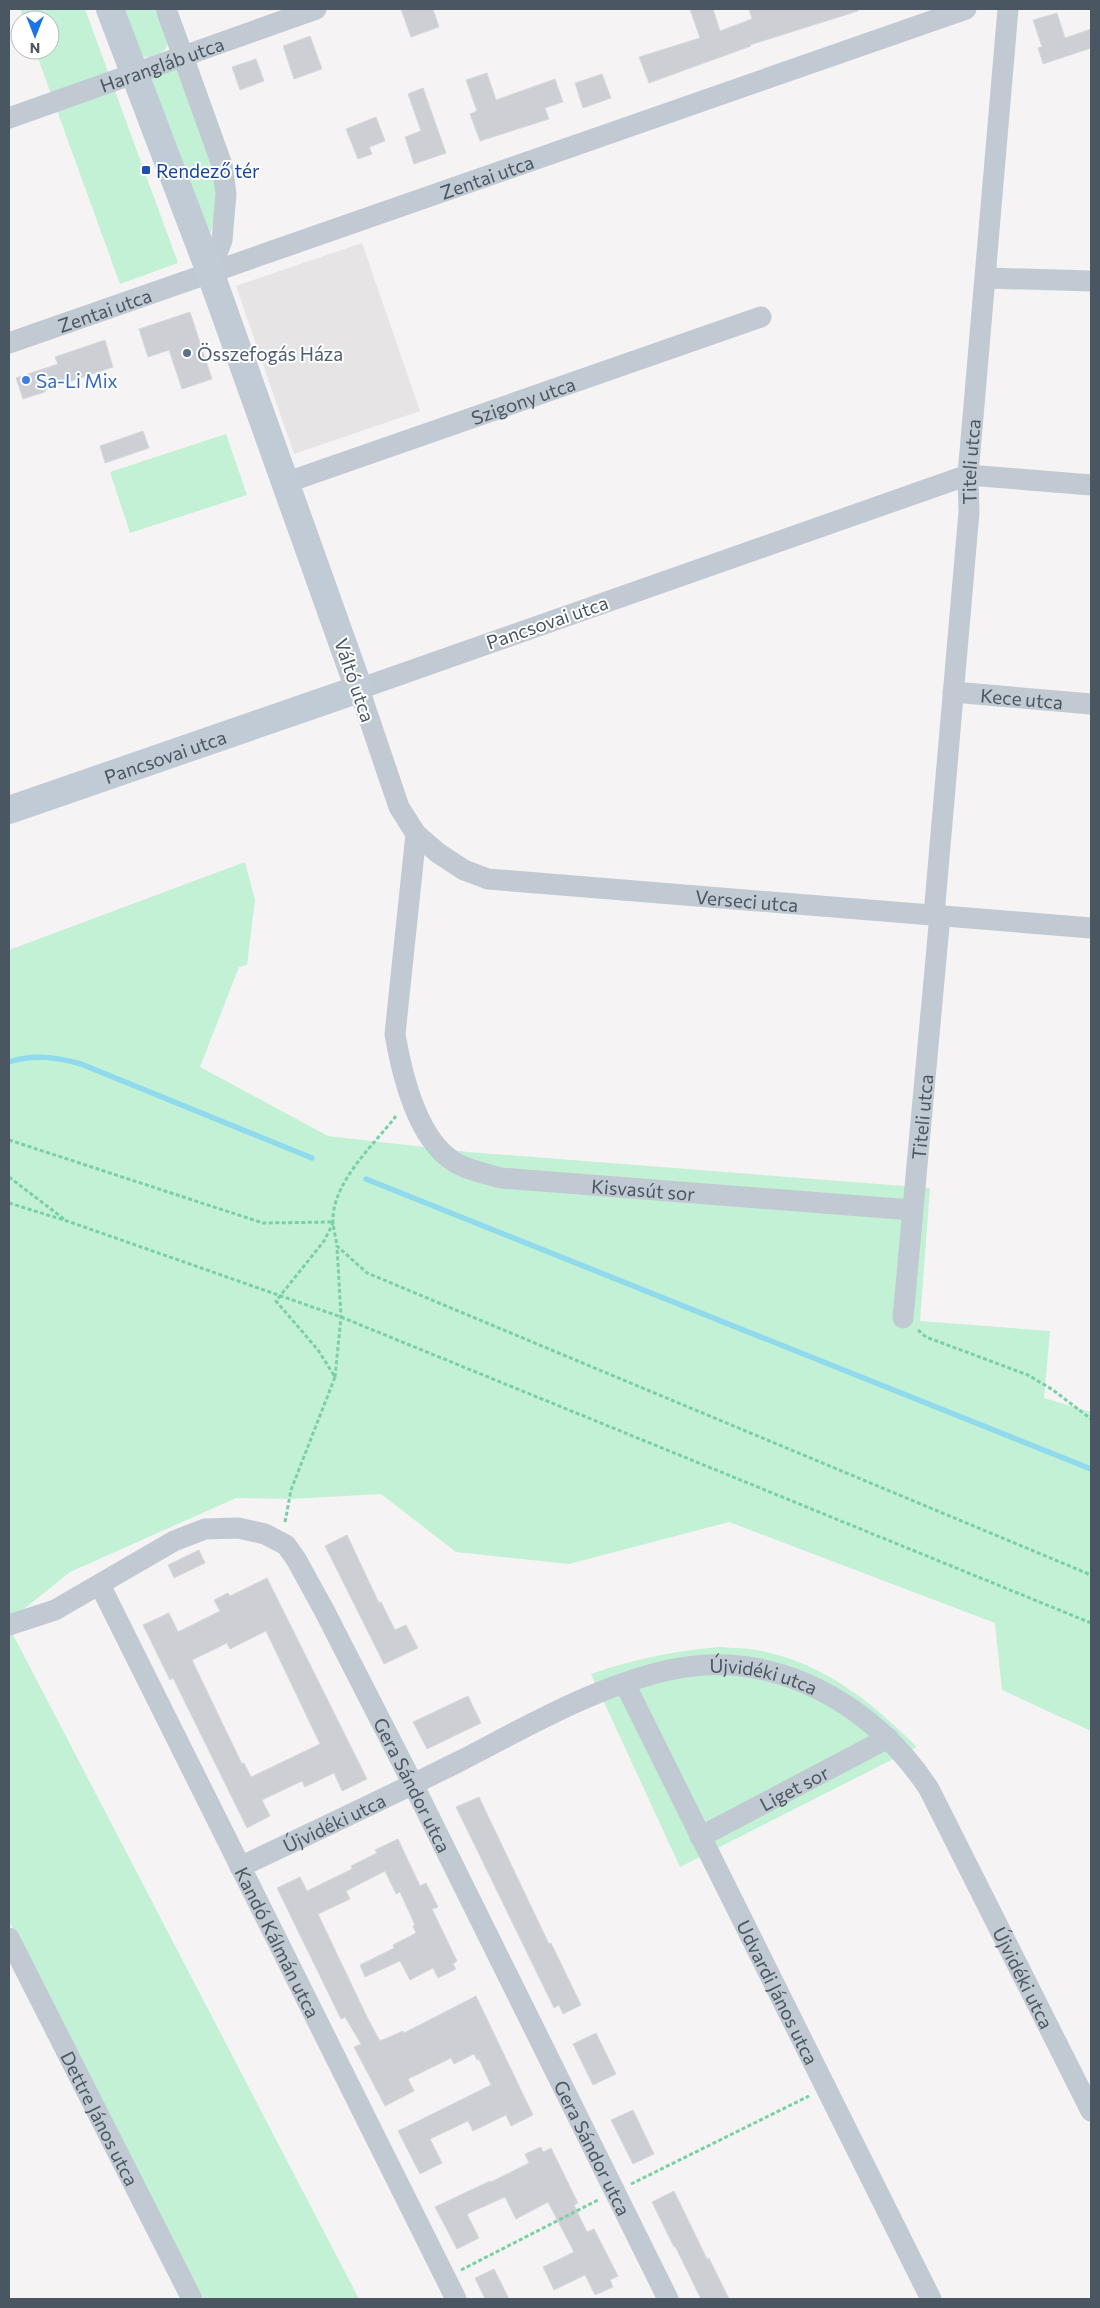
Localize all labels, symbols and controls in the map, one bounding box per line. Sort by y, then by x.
north arrow [10,10,60,60]
street label: Harangláb utca [97,31,227,96]
text: N [30,40,40,57]
street label: Zentai utca [437,149,537,203]
place label: Rendező tér [156,159,260,182]
marker: Rendező tér [140,164,152,176]
street label: Zentai utca [55,283,154,337]
place label: Összefogás Háza [197,342,343,365]
marker: Összefogás Háza [181,347,193,359]
place label: Sa-Li Mix [36,369,118,392]
street label: Szigony utca [468,371,578,429]
marker: Sa-Li Mix [20,374,32,386]
street label: Titeli utca [956,418,984,505]
street label: Pancsovai utca [483,590,611,654]
street label: Váltó utca [330,635,380,725]
street label: Kece utca [979,683,1064,713]
street label: Pancsovai utca [101,724,229,788]
street label: Verseci utca [695,884,799,916]
street label: Titeli utca [906,1073,937,1161]
street label: Kisvasút sor [591,1174,696,1205]
street label: Újvidéki utca [709,1652,821,1699]
street label: Gera Sándor utca [369,1713,456,1856]
street label: Liget sor [755,1760,833,1815]
street label: Újvidéki utca [279,1788,389,1856]
street label: Kandó Kálmán utca [231,1863,325,2021]
street label: Udvardi János utca [733,1916,824,2068]
street label: Újvidéki utca [989,1922,1059,2032]
street label: Dettre János utca [57,2047,144,2189]
street label: Gera Sándor utca [550,2076,636,2219]

